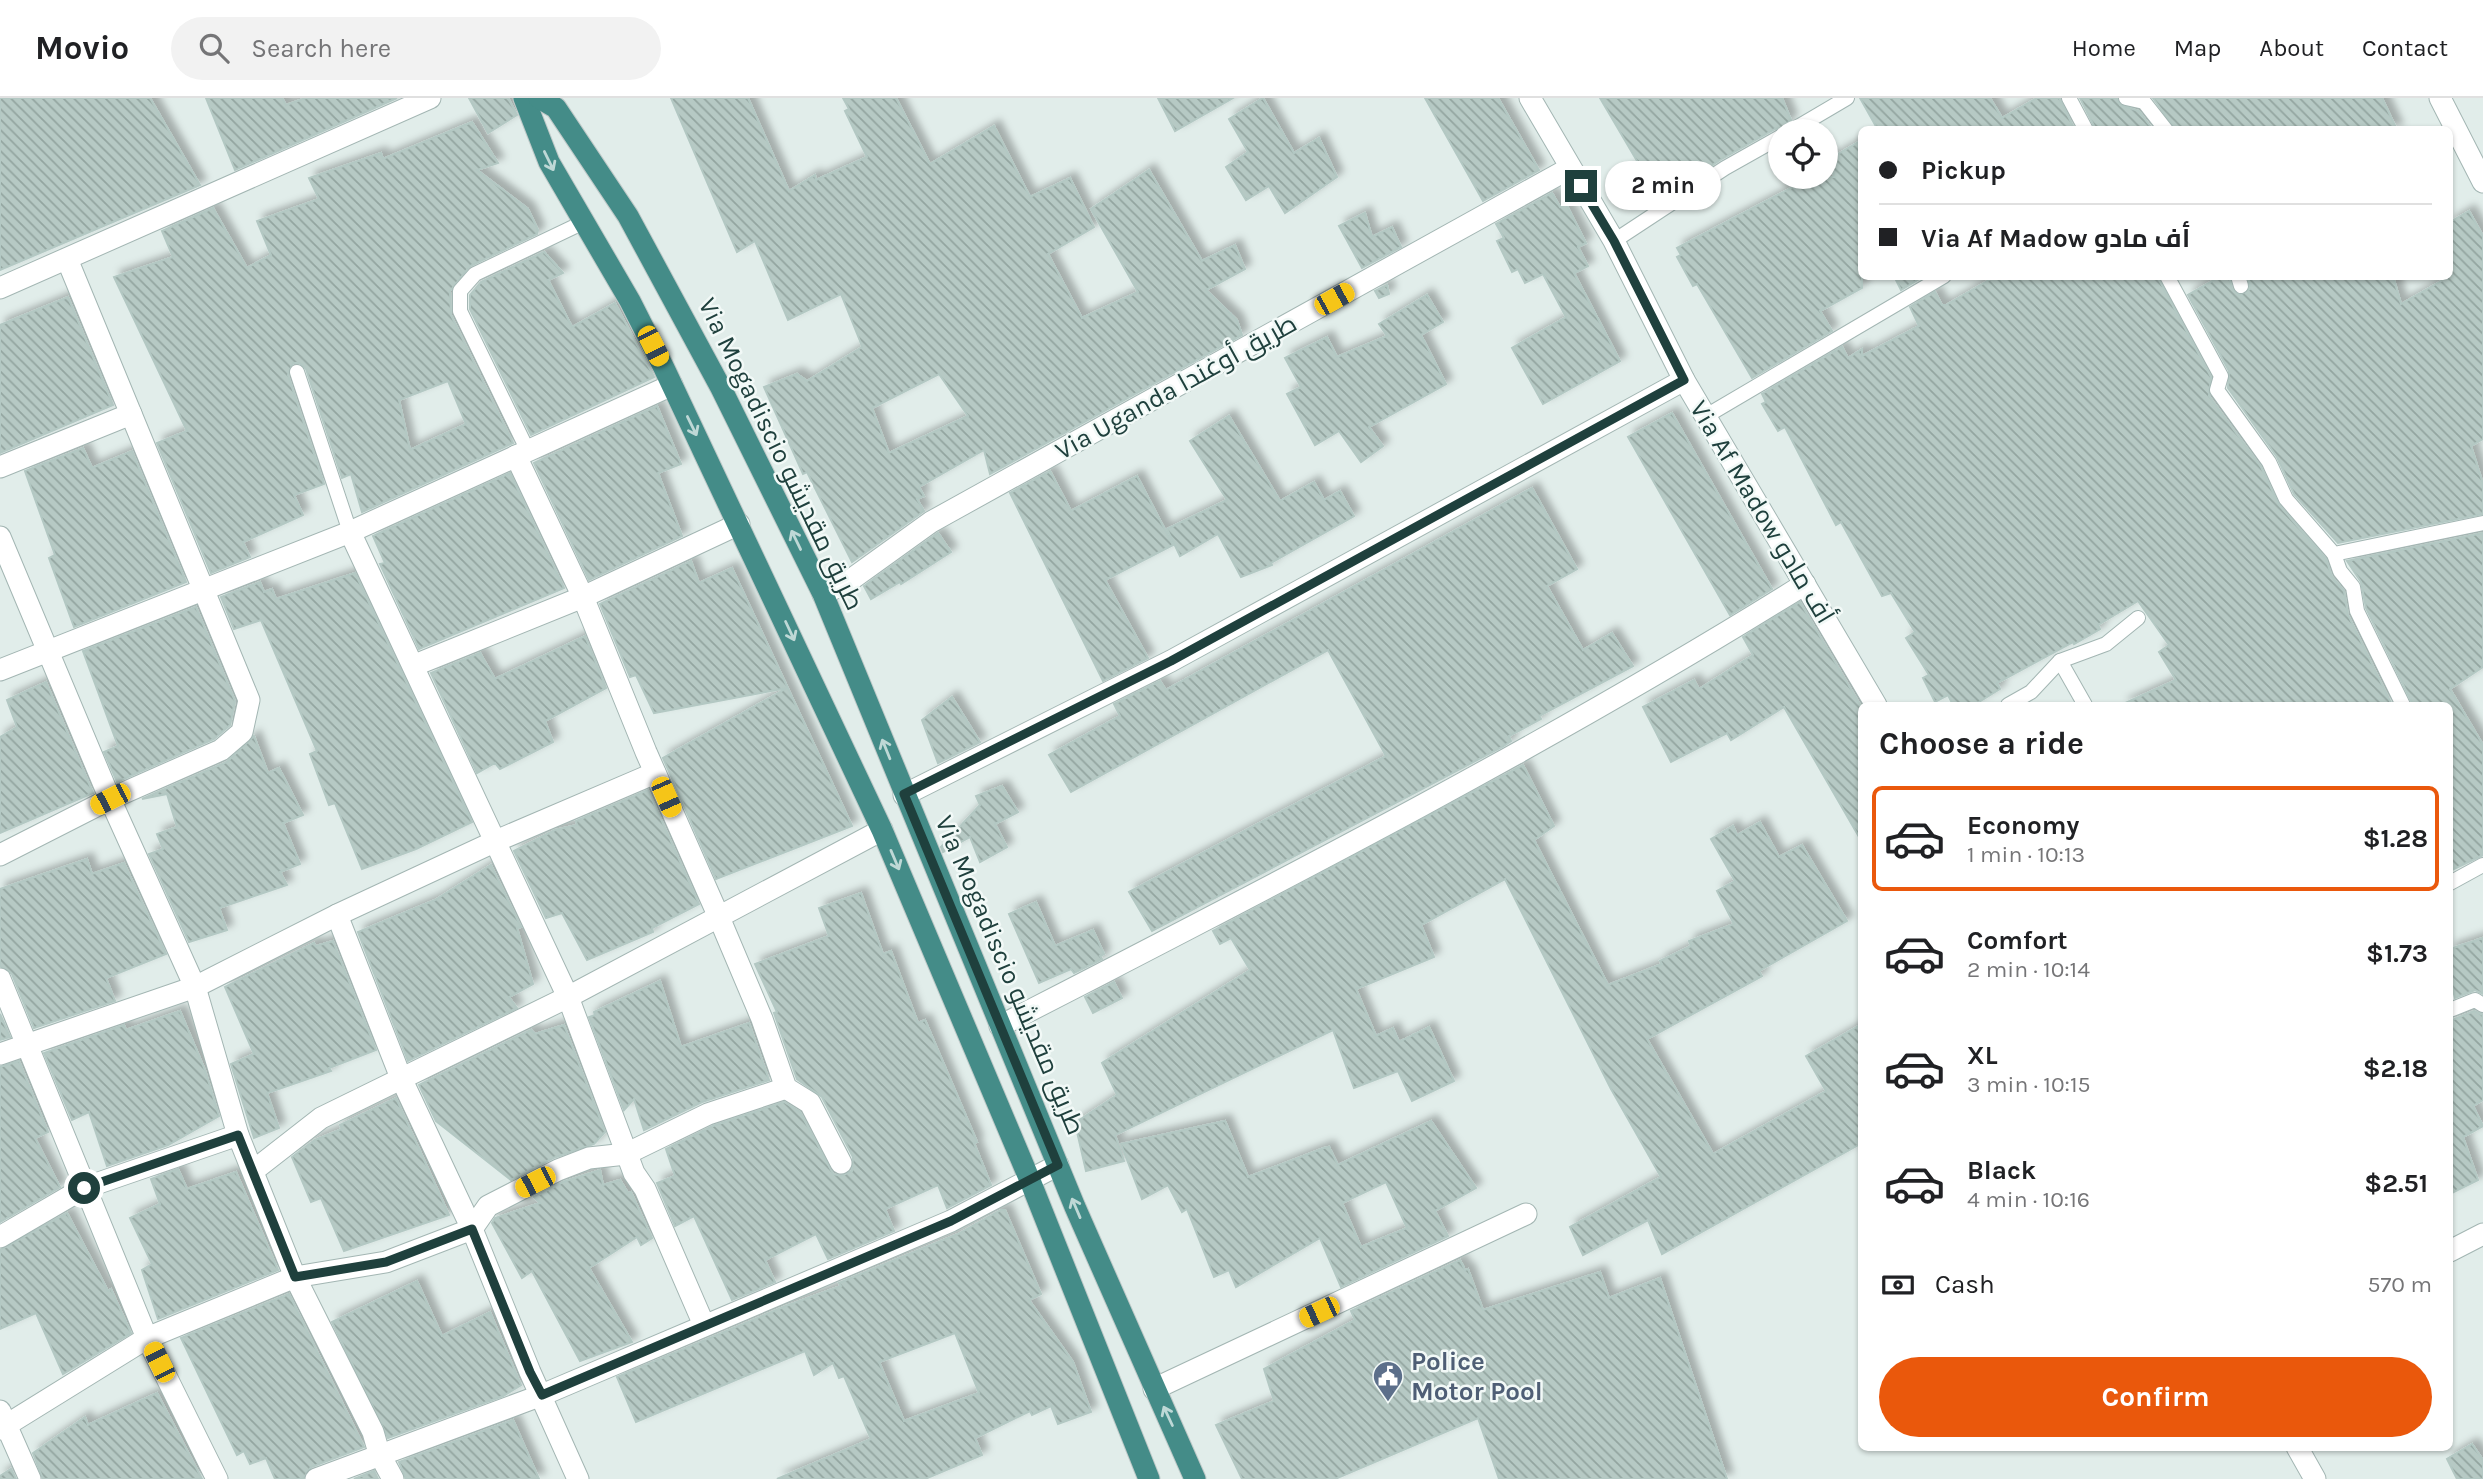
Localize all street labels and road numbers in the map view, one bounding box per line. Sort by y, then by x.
street label: Via Mogadiscio طريق مقديشو [692,293,870,615]
street label: Via Uganda طريق أوغندا [1049,306,1302,466]
street label: Via Af Madow أف مادو [1683,394,1843,629]
street label: Via Mogadiscio طريق مقديشو [929,811,1091,1139]

